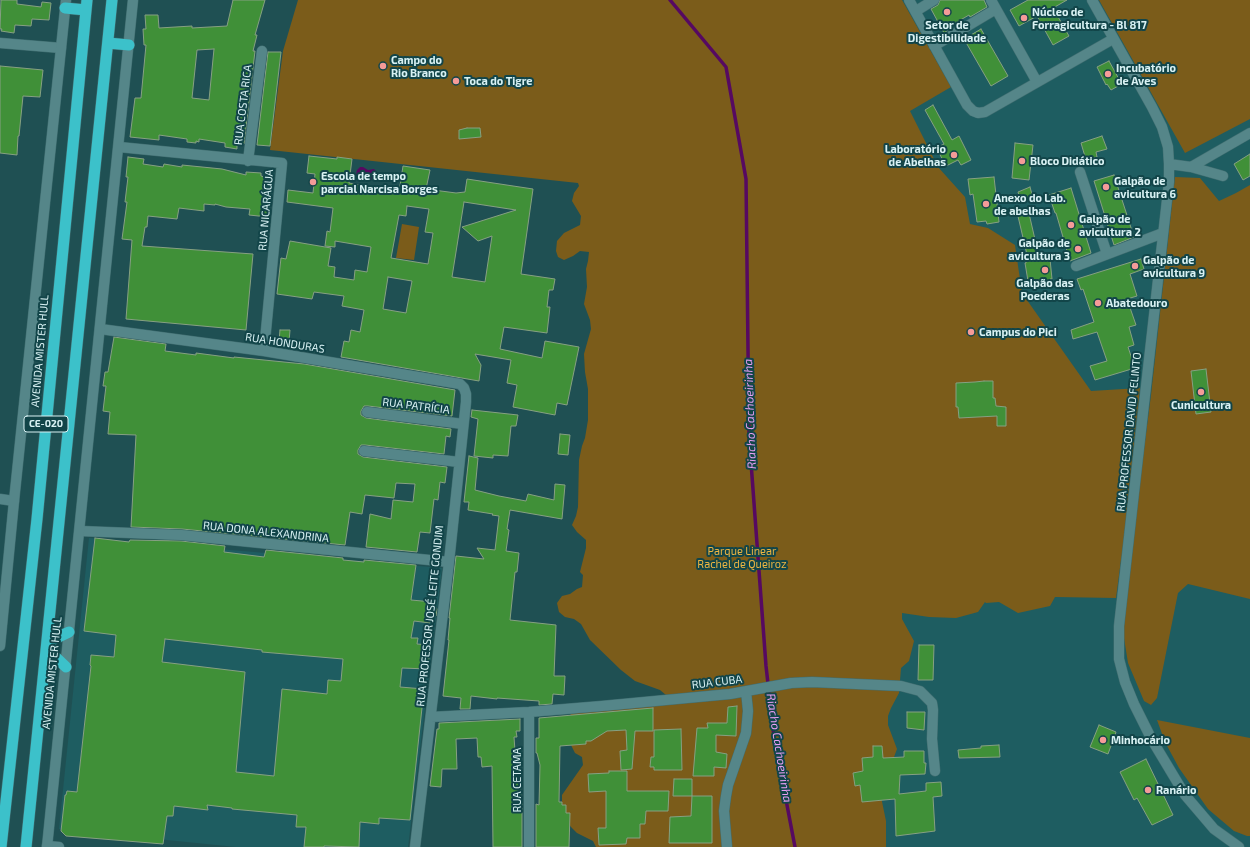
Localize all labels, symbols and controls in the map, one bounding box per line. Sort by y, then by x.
place label: Núcleo de Forragicultura - Bl 817 [1032,5,1147,31]
marker: Setor de Digestibilidade [942,7,952,17]
marker: Núcleo de Forragicultura - Bl 817 [1019,13,1029,23]
place label: Setor de Digestibilidade [908,18,986,44]
place label: Campo do Rio Branco [391,53,447,79]
marker: Campo do Rio Branco [378,61,388,71]
place label: Incubatório de Aves [1116,61,1176,87]
street label: RUA COSTA RICA [232,64,254,146]
marker: Incubatório de Aves [1103,69,1113,79]
place label: Toca do Tigre [464,74,533,88]
marker: Toca do Tigre [451,76,461,86]
place label: Laboratório de Abelhas [885,142,946,168]
marker: Laboratório de Abelhas [949,150,959,160]
place label: Bloco Didático [1030,154,1104,168]
marker: Bloco Didático [1017,156,1027,166]
street label: RUA NICARÁGUA [256,169,276,251]
place label: Escola de tempo parcial Narcisa Borges [321,169,438,195]
place label: Galpão de avicultura 6 [1114,174,1176,200]
marker: Escola de tempo parcial Narcisa Borges [308,177,318,187]
marker: Galpão de avicultura 6 [1101,182,1111,192]
place label: Anexo do Lab. de abelhas [994,191,1066,217]
marker: Anexo do Lab. de abelhas [981,199,991,209]
place label: Galpão de avicultura 2 [1079,212,1141,238]
marker: Galpão de avicultura 2 [1066,220,1076,230]
place label: Galpão de avicultura 3 [1008,236,1070,262]
marker: Galpão de avicultura 3 [1073,244,1083,254]
place label: Galpão de avicultura 9 [1143,253,1205,279]
marker: Galpão de avicultura 9 [1130,261,1140,271]
marker: Galpão das Poederas [1040,265,1050,275]
place label: Galpão das Poederas [1016,276,1074,302]
street label: AVENIDA MISTER HULL [29,294,51,408]
place label: Abatedouro [1106,296,1167,310]
marker: Abatedouro [1093,298,1103,308]
place label: Campus do Pici [979,325,1057,339]
marker: Campus do Pici [966,327,976,337]
street label: RUA HONDURAS [244,330,326,356]
street label: RUA PROFESSOR DAVID FELINTO [1114,352,1144,512]
water label: Riacho Cachoeirinha [741,359,759,469]
marker: Cunicultura [1196,387,1206,397]
street label: RUA PATRÍCIA [382,395,450,417]
place label: Cunicultura [1171,398,1231,412]
road number: CE-020 [24,416,68,432]
street label: RUA DONA ALEXANDRINA [202,519,330,545]
street label: RUA PROFESSOR JOSÉ LEITE GONDIM [414,525,446,707]
park label: Parque Linear Rachel de Queiroz [697,544,787,570]
street label: AVENIDA MISTER HULL [40,616,64,730]
street label: RUA CUBA [691,672,743,692]
water label: Riacho Cachoeirinha [763,692,795,804]
place label: Minhocário [1111,733,1170,747]
marker: Minhocário [1098,735,1108,745]
street label: RUA CETAMA [510,748,524,812]
place label: Ranário [1156,783,1196,797]
marker: Ranário [1143,785,1153,795]

